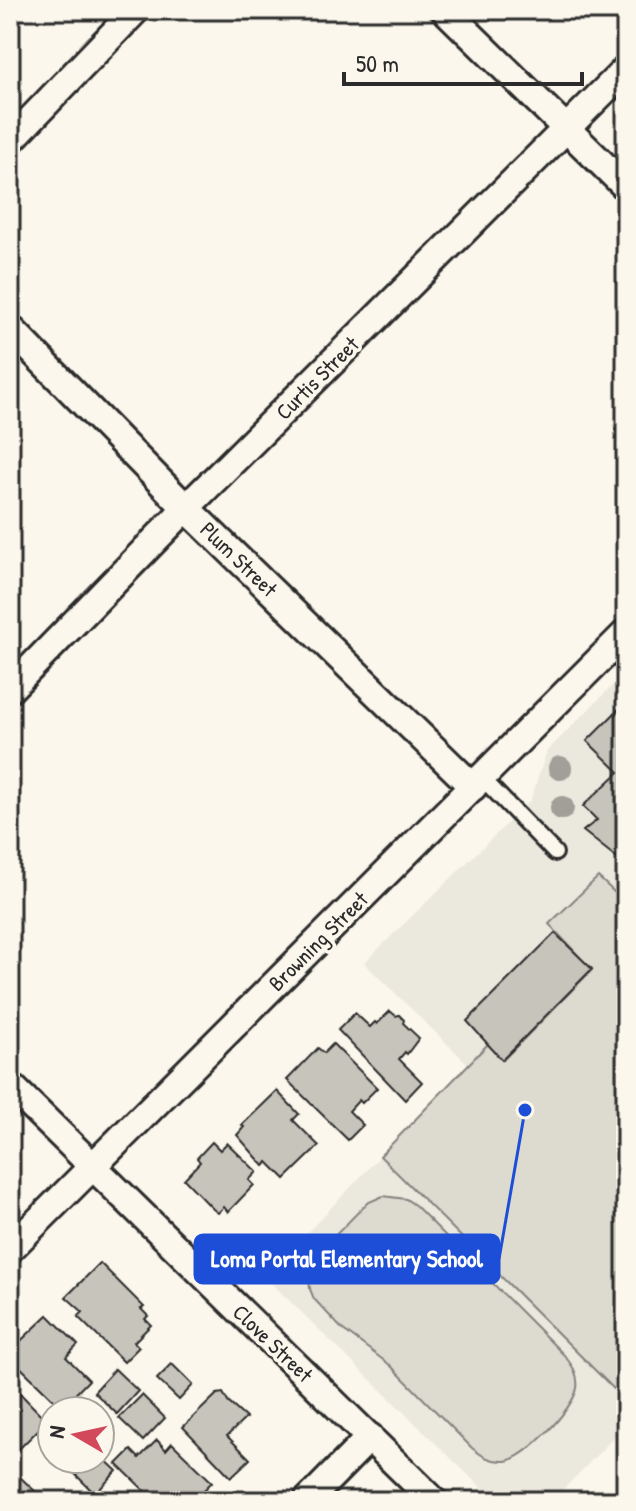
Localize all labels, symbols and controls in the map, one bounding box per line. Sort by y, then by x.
scale bar [344,36,582,86]
text: 50 m [356,47,399,79]
street label: Curtis Street [269,329,366,426]
street label: Plum Street [194,515,284,604]
street label: Browning Street [262,884,375,997]
callout: Loma Portal Elementary School [195,1235,499,1283]
text: Loma Portal Elementary School [211,1242,484,1275]
street label: Clove Street [226,1297,320,1389]
north arrow [36,1395,116,1475]
text: N [41,1423,72,1440]

